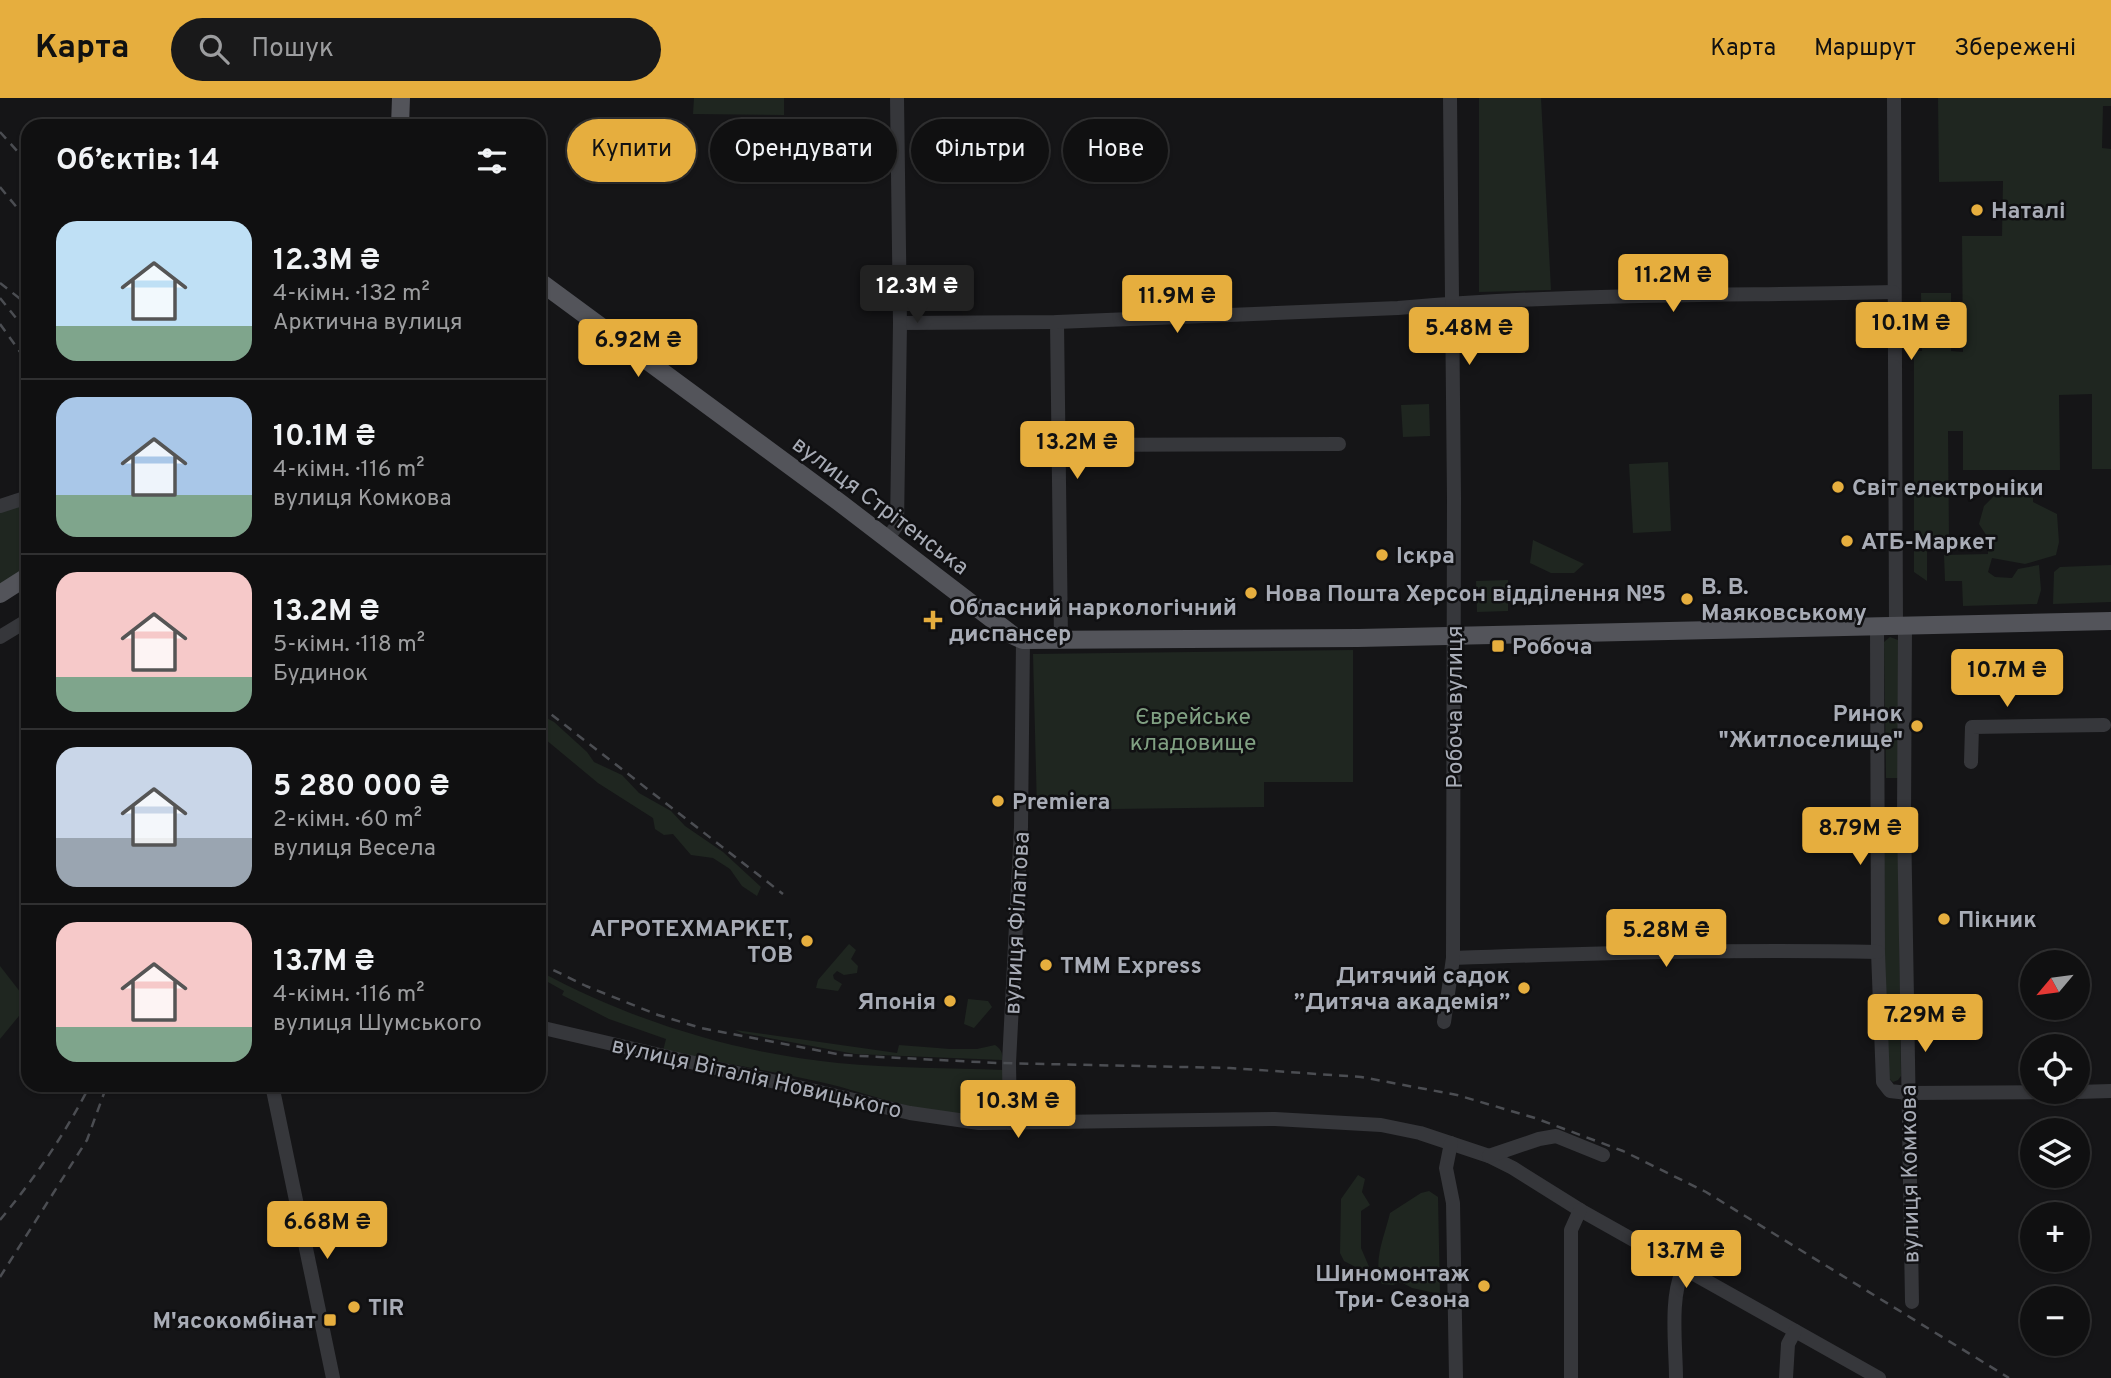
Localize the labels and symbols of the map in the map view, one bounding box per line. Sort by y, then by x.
place label: Наталі [1991,198,2066,227]
marker: Наталі [1969,202,1985,218]
pin: 11.2M ₴ [1608,254,1738,314]
pin: 12.3M ₴ [852,266,982,325]
pin: 11.9M ₴ [1112,275,1242,335]
pin: 10.1M ₴ [1846,302,1976,362]
pin: 5.48M ₴ [1404,308,1534,367]
pin: 6.92M ₴ [573,320,703,379]
pin: 13.2M ₴ [1012,422,1142,481]
street label: вулиця Стрітенська [785,431,974,583]
place label: Світ електроніки [1852,475,2044,504]
marker: Світ електроніки [1830,479,1846,495]
place label: АТБ-Маркет [1861,529,1996,558]
marker: АТБ-Маркет [1839,533,1855,549]
place label: Іскра [1396,543,1455,572]
marker: Іскра [1374,547,1390,563]
place label: В. В. Маяковському [1701,574,1867,629]
place label: Нова Пошта Херсон відділення №5 [1265,581,1666,610]
marker: Нова Пошта Херсон відділення №5 [1243,585,1259,601]
marker: В. В. Маяковському [1679,591,1695,607]
place label: Обласний наркологічний диспансер [949,595,1237,650]
marker: Обласний наркологічний диспансер [923,610,943,630]
street label: Робоча вулиця [1442,625,1471,789]
place label: Робоча [1512,634,1592,663]
marker: Робоча [1490,638,1506,654]
pin: 10.7M ₴ [1942,650,2072,709]
place label: Ринок "Житлоселище" [1718,701,1903,756]
park label: Єврейське кладовище [1130,704,1256,759]
marker: Ринок "Житлоселище" [1909,718,1925,734]
place label: Premiera [1012,789,1110,818]
marker: Premiera [990,793,1006,809]
pin: 8.79M ₴ [1795,808,1925,867]
street label: вулиця Філатова [999,831,1038,1015]
place label: Пікник [1958,907,2037,936]
pin: 5.28M ₴ [1601,910,1731,969]
marker: Пікник [1936,911,1952,927]
place label: АГРОТЕХМАРКЕТ, ТОВ [590,916,793,971]
marker: АГРОТЕХМАРКЕТ, ТОВ [799,933,815,949]
north arrow [2020,950,2090,1020]
place label: TMM Express [1060,953,1202,982]
marker: TMM Express [1038,957,1054,973]
place label: Дитячий садок ”Дитяча академія” [1294,963,1510,1018]
marker: Дитячий садок ”Дитяча академія” [1516,980,1532,996]
place label: Японія [857,989,936,1018]
marker: Японія [942,993,958,1009]
pin: 7.29M ₴ [1860,995,1990,1054]
street label: вулиця Віталія Новицького [609,1032,904,1127]
pin: 10.3M ₴ [953,1080,1083,1140]
street label: вулиця Комкова [1895,1084,1928,1264]
pin: 6.68M ₴ [262,1202,392,1261]
pin: 13.7M ₴ [1621,1230,1751,1290]
place label: Шиномонтаж Три- Сезона [1315,1261,1470,1316]
marker: Шиномонтаж Три- Сезона [1476,1278,1492,1294]
place label: TIR [368,1295,404,1324]
marker: TIR [346,1299,362,1315]
place label: М'ясокомбінат [153,1308,316,1337]
marker: М'ясокомбінат [322,1312,338,1328]

